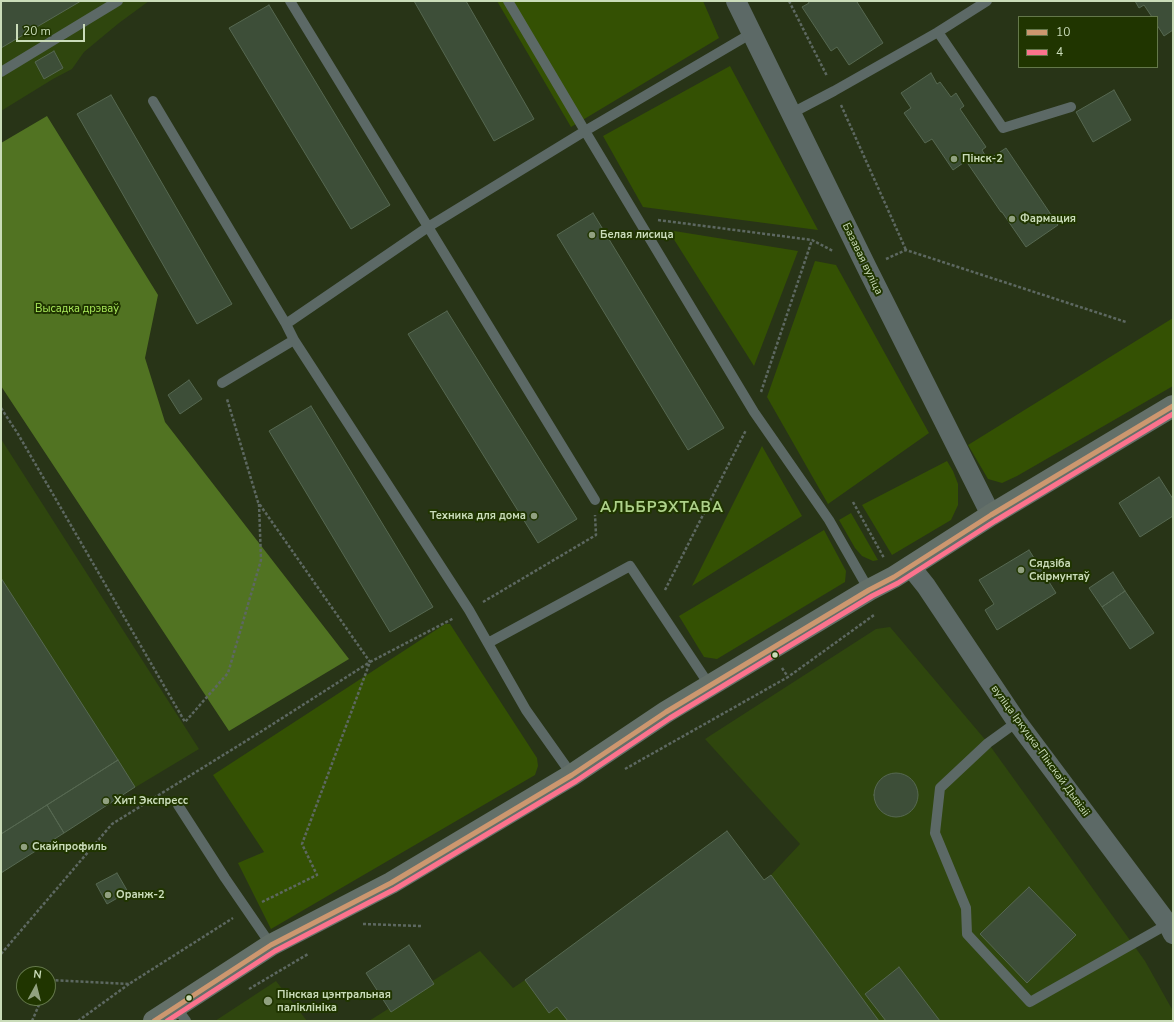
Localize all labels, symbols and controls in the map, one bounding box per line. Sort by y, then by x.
scale bar [18,16,87,42]
legend [1018,16,1158,68]
text: 20 m [23,23,51,39]
text: 10 [1056,24,1070,40]
text: 4 [1056,44,1063,60]
place label: Пінск-2 [962,152,1003,166]
marker: Пінск-2 [949,154,959,164]
place label: Фармация [1020,212,1076,226]
marker: Фармация [1007,214,1017,224]
street label: Базавая вуліца [839,221,885,297]
place label: Белая лисица [600,228,674,242]
marker: Белая лисица [587,230,597,240]
park label: Высадка дрэваў [35,302,119,316]
district label: АЛЬБРЭХТАВА [600,499,724,517]
place label: Техника для дома [430,509,526,523]
marker: Техника для дома [529,511,539,521]
place label: Сядзіба Скірмунтаў [1029,557,1090,583]
marker: Сядзіба Скірмунтаў [1016,565,1026,575]
unlabelled marker [770,650,780,660]
street label: вуліца Іркуцка-Пінскай Дывізіі [988,683,1092,819]
place label: Хит! Экспресс [114,794,188,808]
marker: Хит! Экспресс [101,796,111,806]
place label: Скайпрофиль [32,840,107,854]
marker: Скайпрофиль [19,842,29,852]
place label: Оранж-2 [116,888,165,902]
marker: Оранж-2 [103,890,113,900]
north arrow [16,966,56,1006]
text: N [32,967,42,983]
place label: Пінская цэнтральная паліклініка [277,988,391,1014]
unlabelled marker [184,993,194,1003]
marker: Пінская цэнтральная паліклініка [262,995,274,1007]

